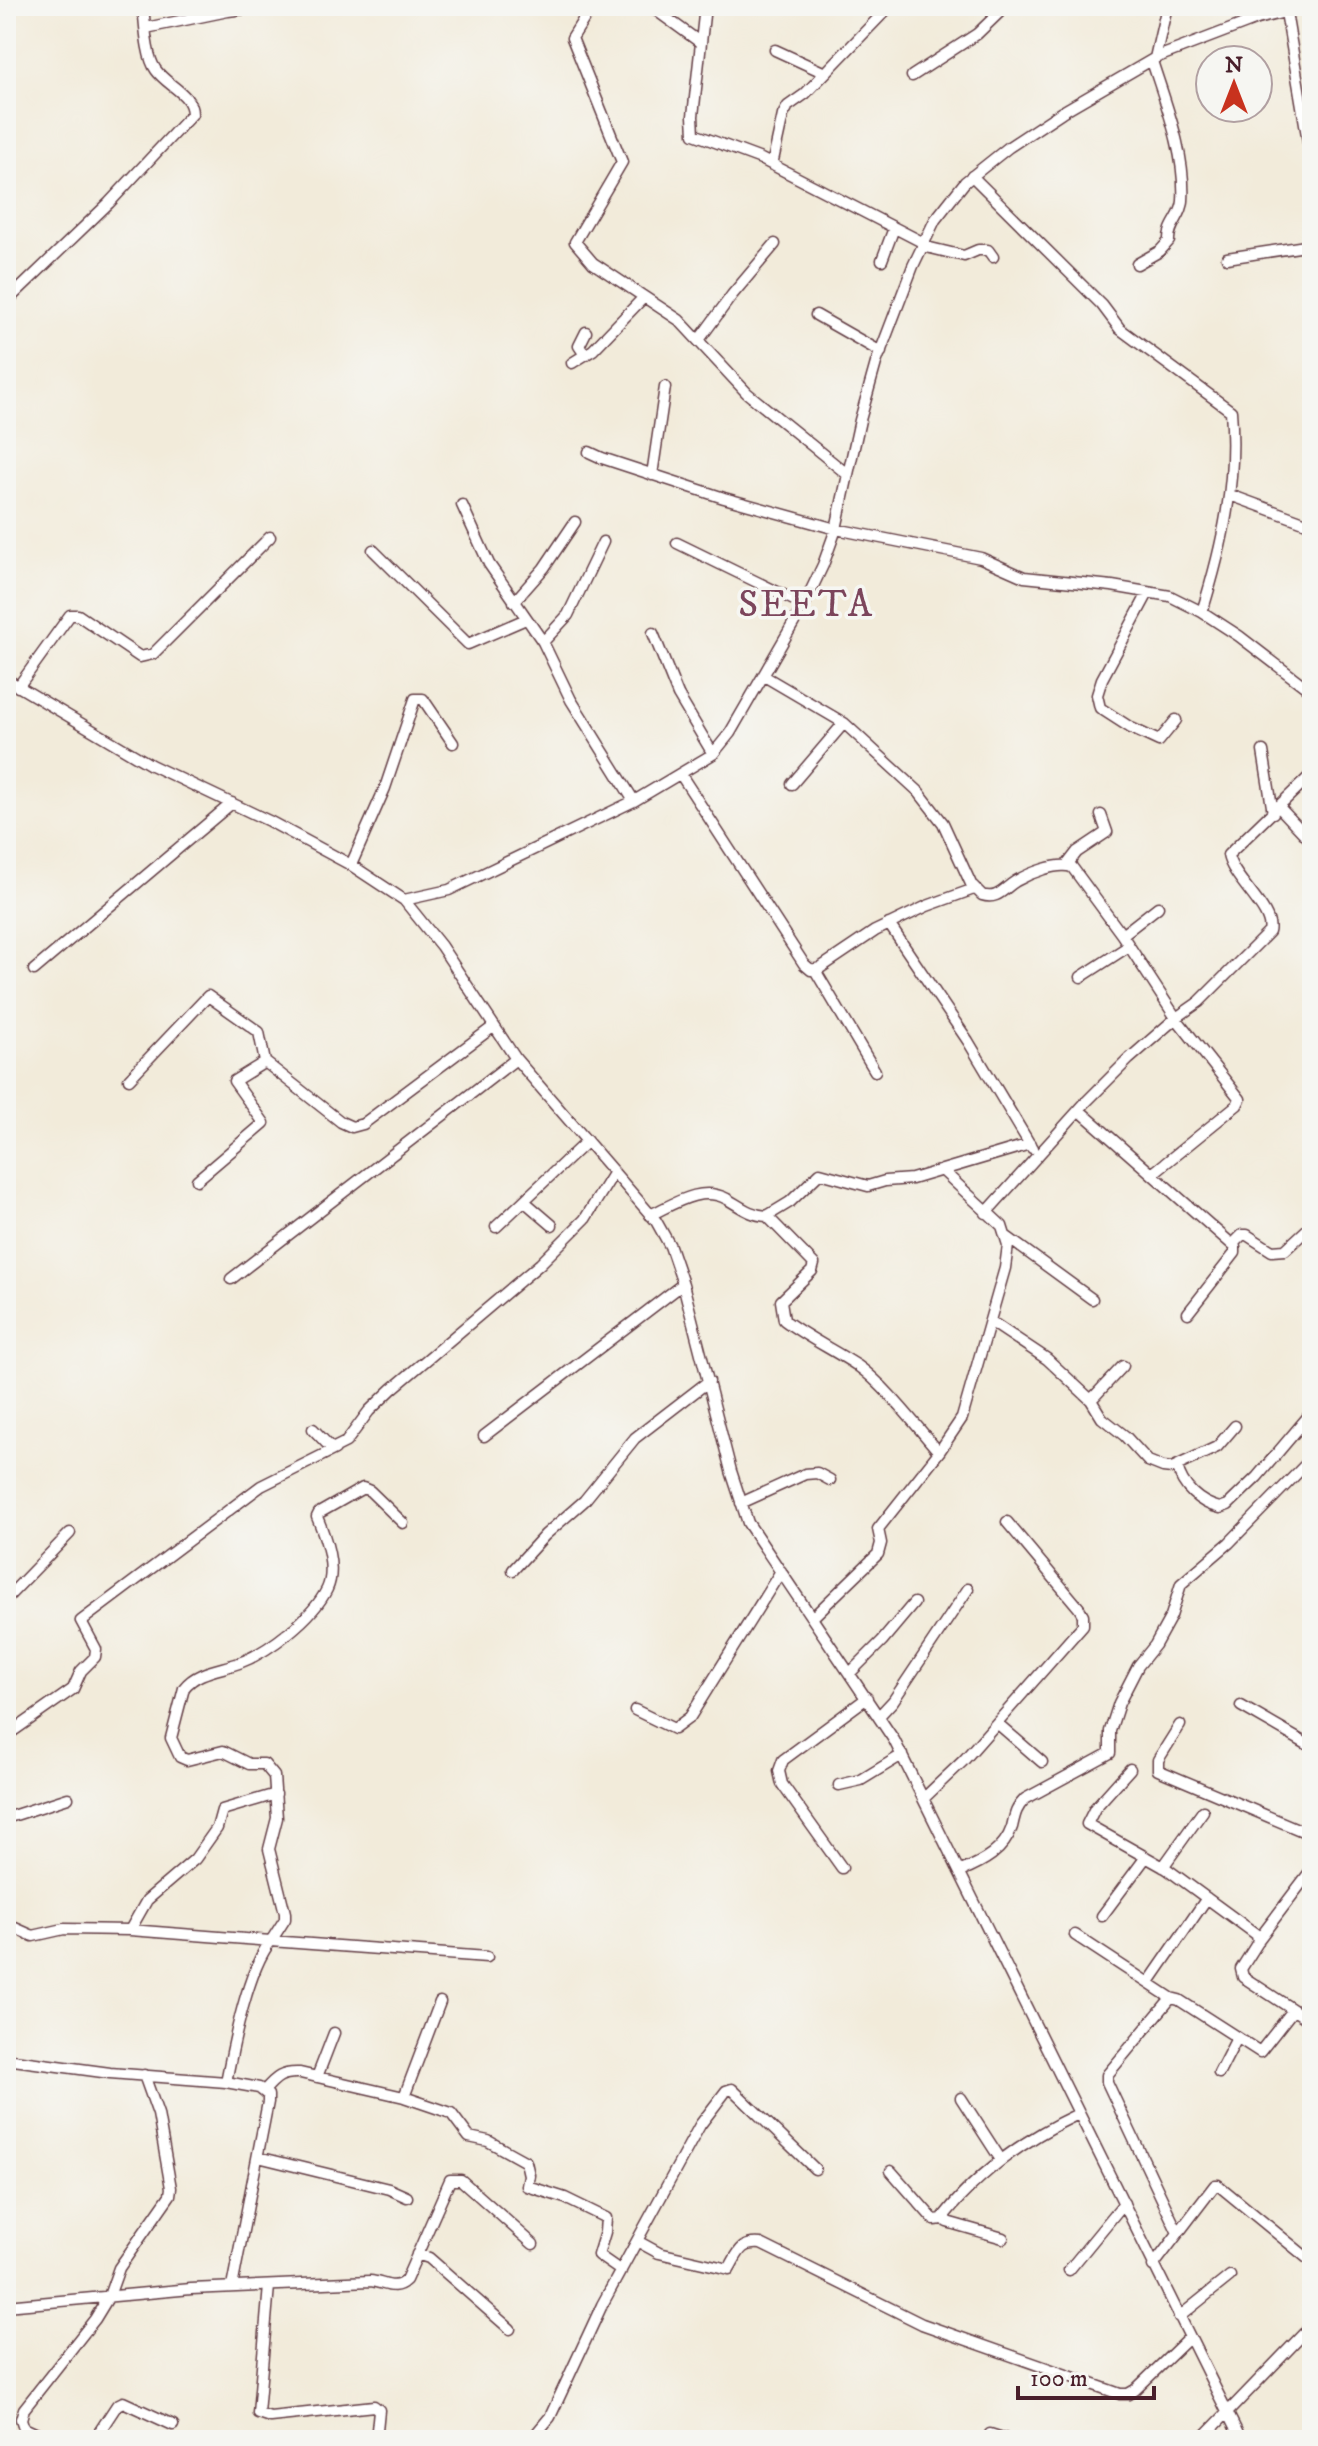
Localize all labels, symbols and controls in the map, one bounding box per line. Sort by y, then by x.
north arrow [1194,44,1274,124]
text: N [1225,52,1243,79]
district label: SEETA [738,581,874,629]
scale bar [1018,2350,1154,2400]
text: 100 m [1030,2364,1088,2394]

